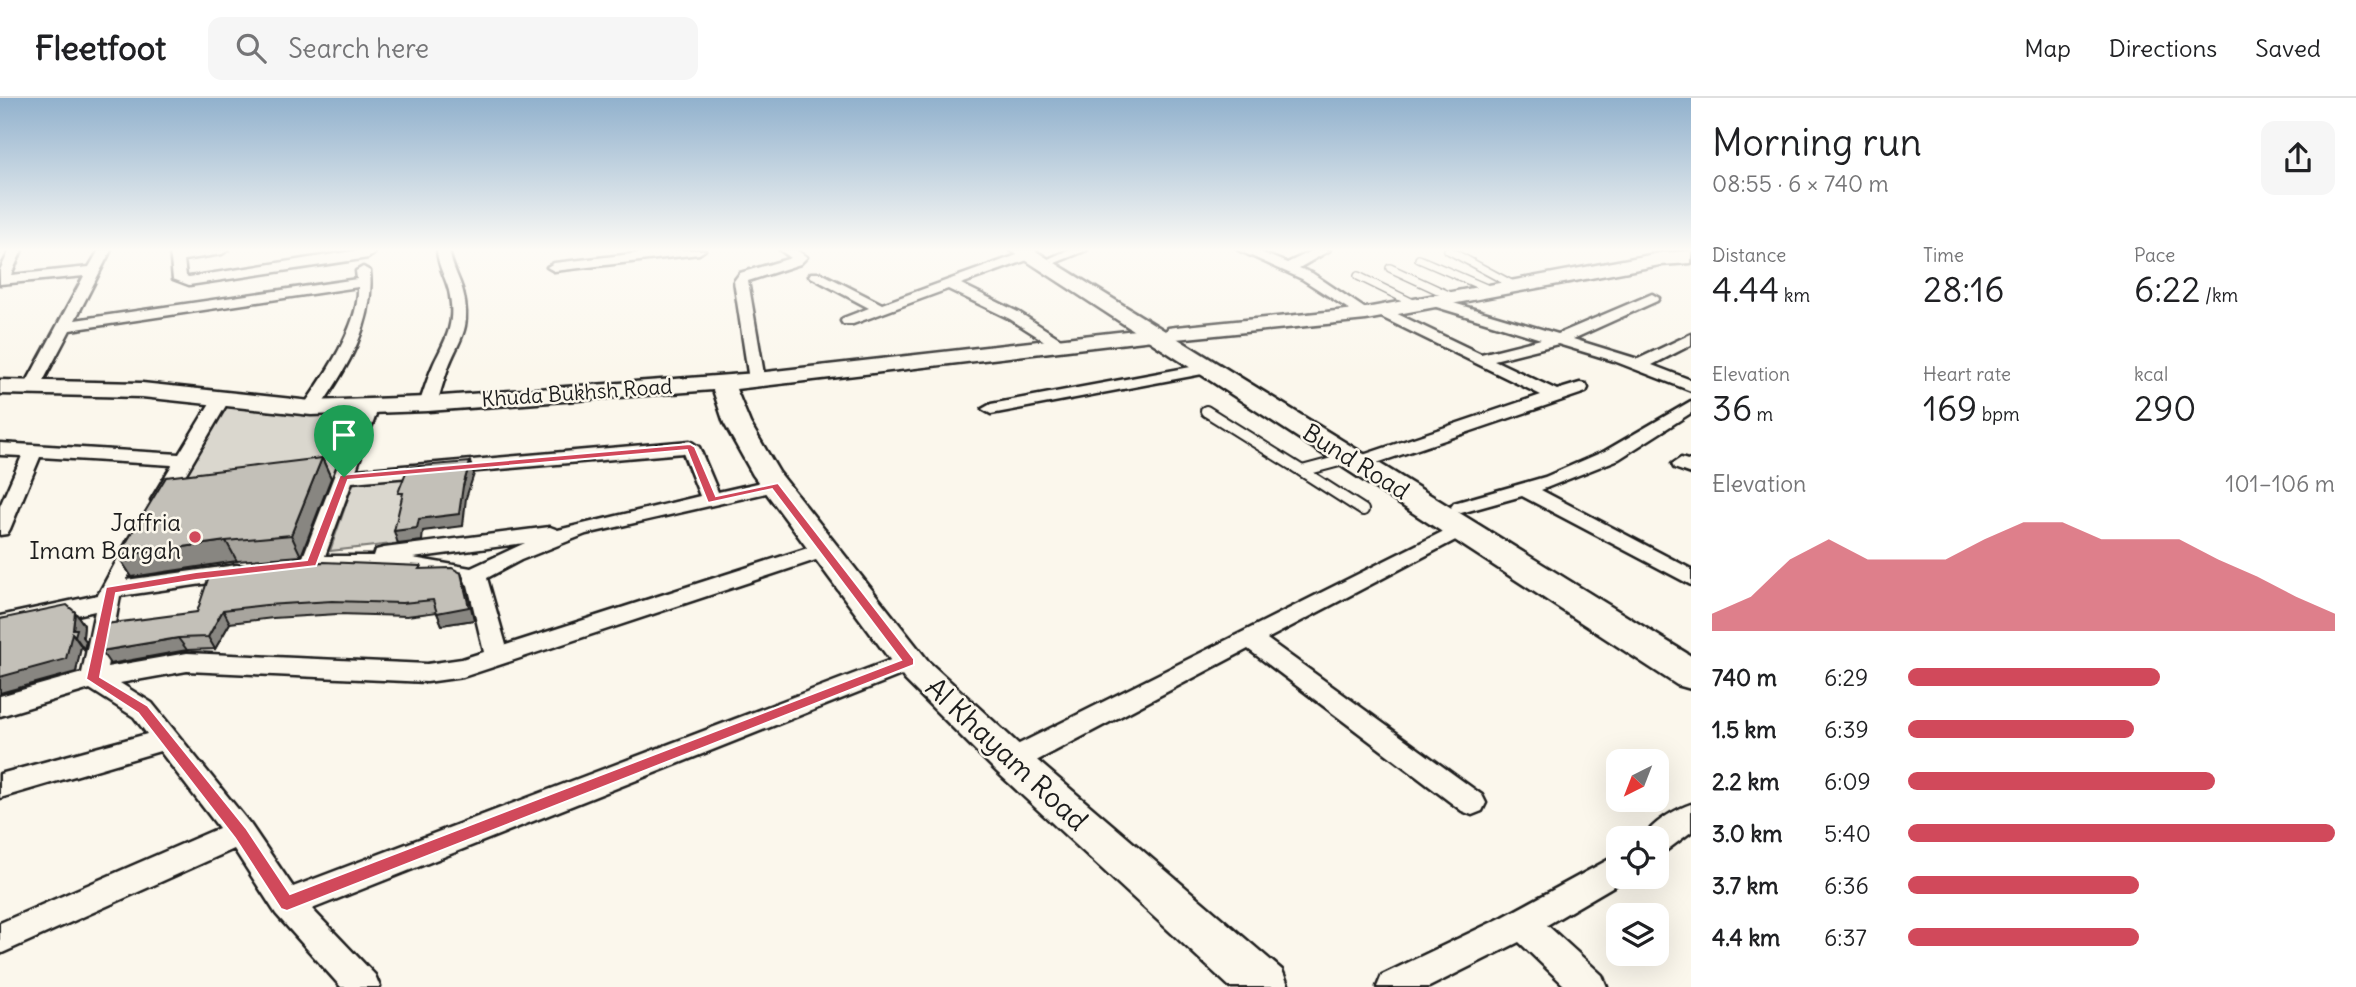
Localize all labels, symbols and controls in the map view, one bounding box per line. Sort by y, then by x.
search box [208,17,698,80]
text: Fleetfoot [35,27,166,69]
icon: search [232,29,270,67]
text: Search here [288,32,429,65]
text: Map [2024,33,2071,63]
text: Directions [2109,33,2217,63]
text: Saved [2255,33,2321,63]
text: Morning run [1712,119,1922,166]
button: share [2261,121,2335,195]
text: 08:55 · 6 × 740 m [1712,169,1889,198]
text: Distance [1712,243,1786,267]
text: Time [1923,243,1964,267]
text: Pace [2134,243,2175,267]
text: 4.44 [1712,267,1779,311]
text: 28:16 [1923,267,2004,311]
text: 6:22 [2134,267,2200,311]
text: km [1779,283,1810,307]
text: /km [2200,283,2238,307]
text: Elevation [1712,362,1790,386]
text: Heart rate [1923,362,2011,386]
text: kcal [2134,362,2168,386]
street label: Khuda Bukhsh Road [481,372,673,413]
text: 36 [1712,386,1752,430]
text: 169 [1923,386,1977,430]
text: 290 [2134,386,2196,430]
text: m [1752,402,1773,426]
text: bpm [1977,402,2020,426]
pin [314,405,374,477]
icon: arrive [325,416,363,454]
street label: Bund Road [1298,417,1415,506]
text: Elevation [1712,469,1806,498]
text: 101–106 m [2225,469,2335,498]
place label: Jaffria Imam Bargah [29,507,181,565]
marker: Jaffria Imam Bargah [187,529,203,545]
text: 740 m [1712,663,1777,692]
text: 6:29 [1824,663,1868,692]
street label: Al Khayam Road [918,670,1096,838]
text: 1.5 km [1712,715,1777,744]
text: 6:39 [1824,715,1869,744]
north arrow [1606,749,1670,812]
map controls [1606,749,1669,966]
text: 2.2 km [1712,767,1779,796]
text: 6:09 [1824,767,1871,796]
text: 3.0 km [1712,819,1782,848]
text: 5:40 [1824,819,1871,848]
button: locate [1606,826,1669,889]
text: 3.7 km [1712,871,1778,900]
text: 6:36 [1824,871,1869,900]
button: layers [1606,903,1669,966]
text: 4.4 km [1712,923,1780,952]
text: 6:37 [1824,923,1867,952]

